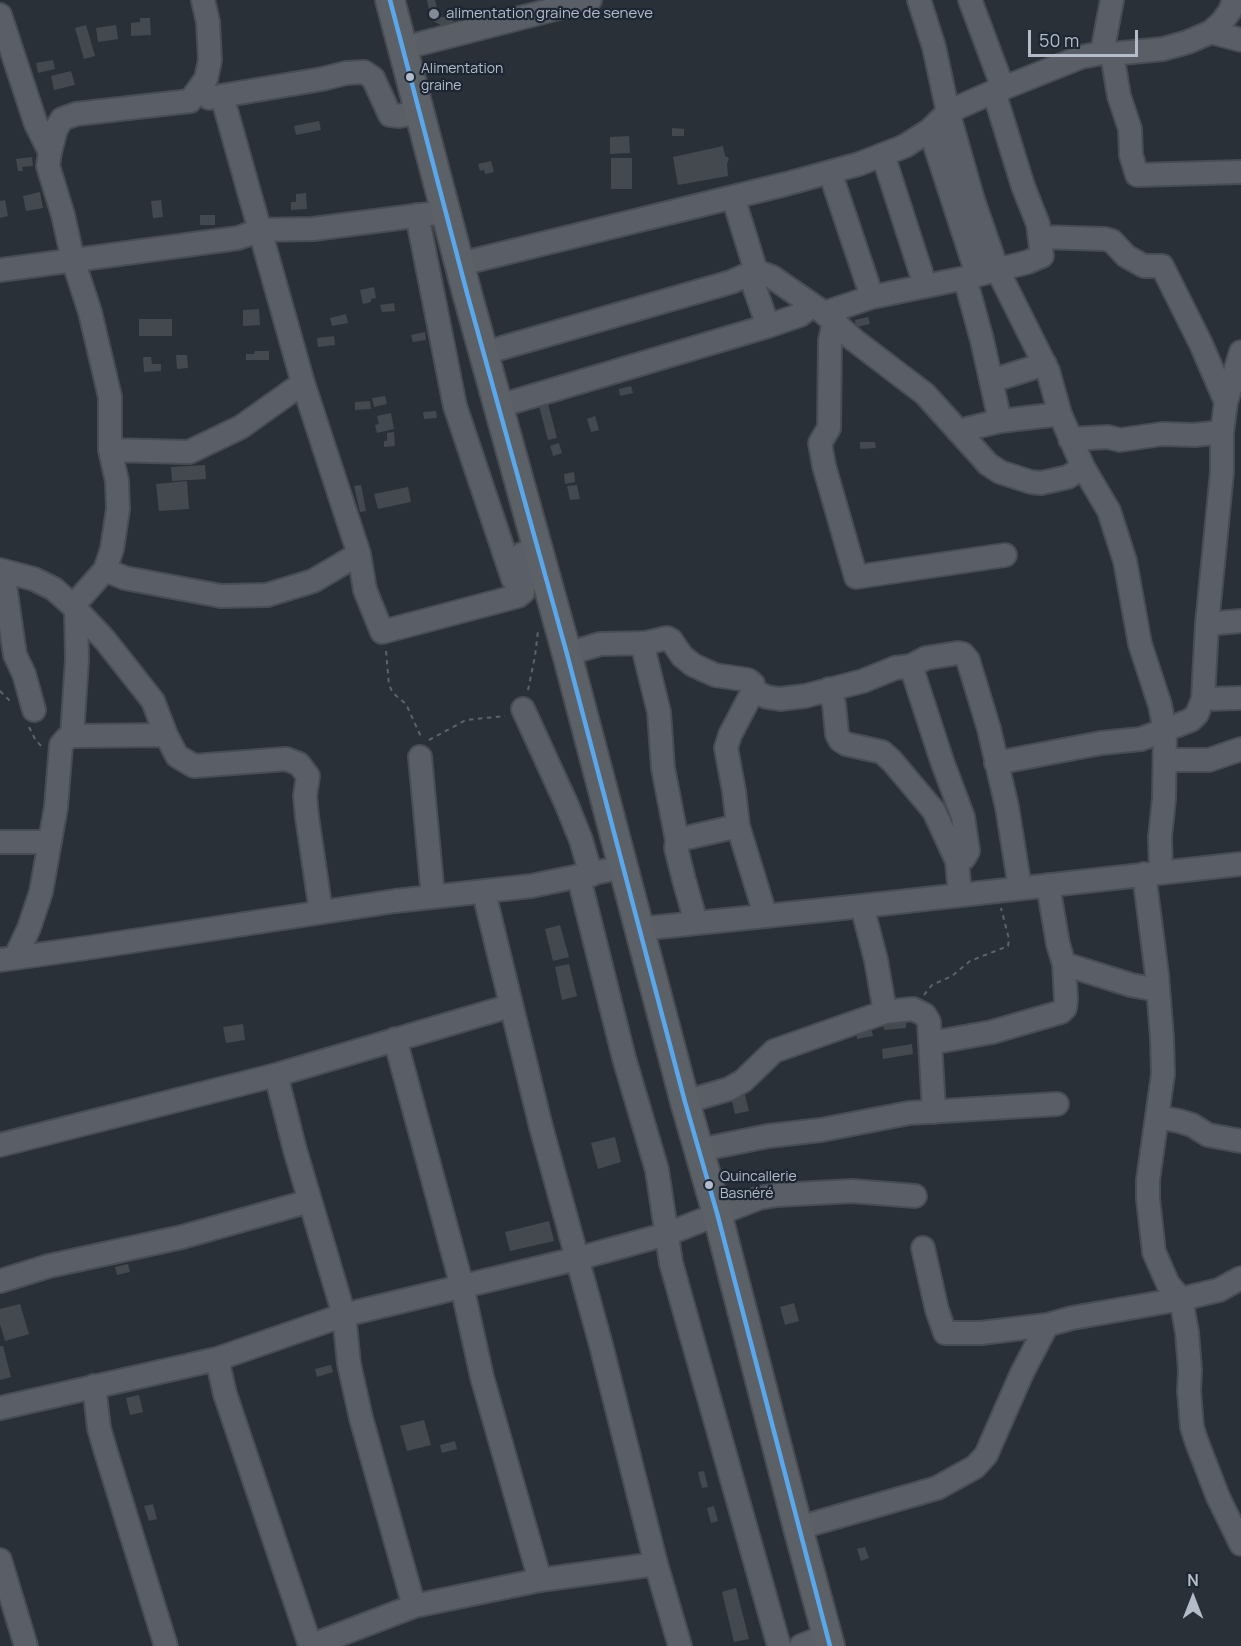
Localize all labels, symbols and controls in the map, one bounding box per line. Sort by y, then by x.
place label: alimentation graine de seneve [446,5,653,23]
marker: alimentation graine de seneve [427,7,441,21]
scale bar [1031,18,1140,56]
text: 50 m [1039,28,1079,52]
place label: Alimentation graine [421,61,503,94]
marker: Alimentation graine [404,71,416,83]
place label: Quincallerie Basnéré [720,1169,797,1202]
marker: Quincallerie Basnéré [703,1179,715,1191]
north arrow [1163,1568,1223,1628]
text: N [1187,1569,1199,1591]

